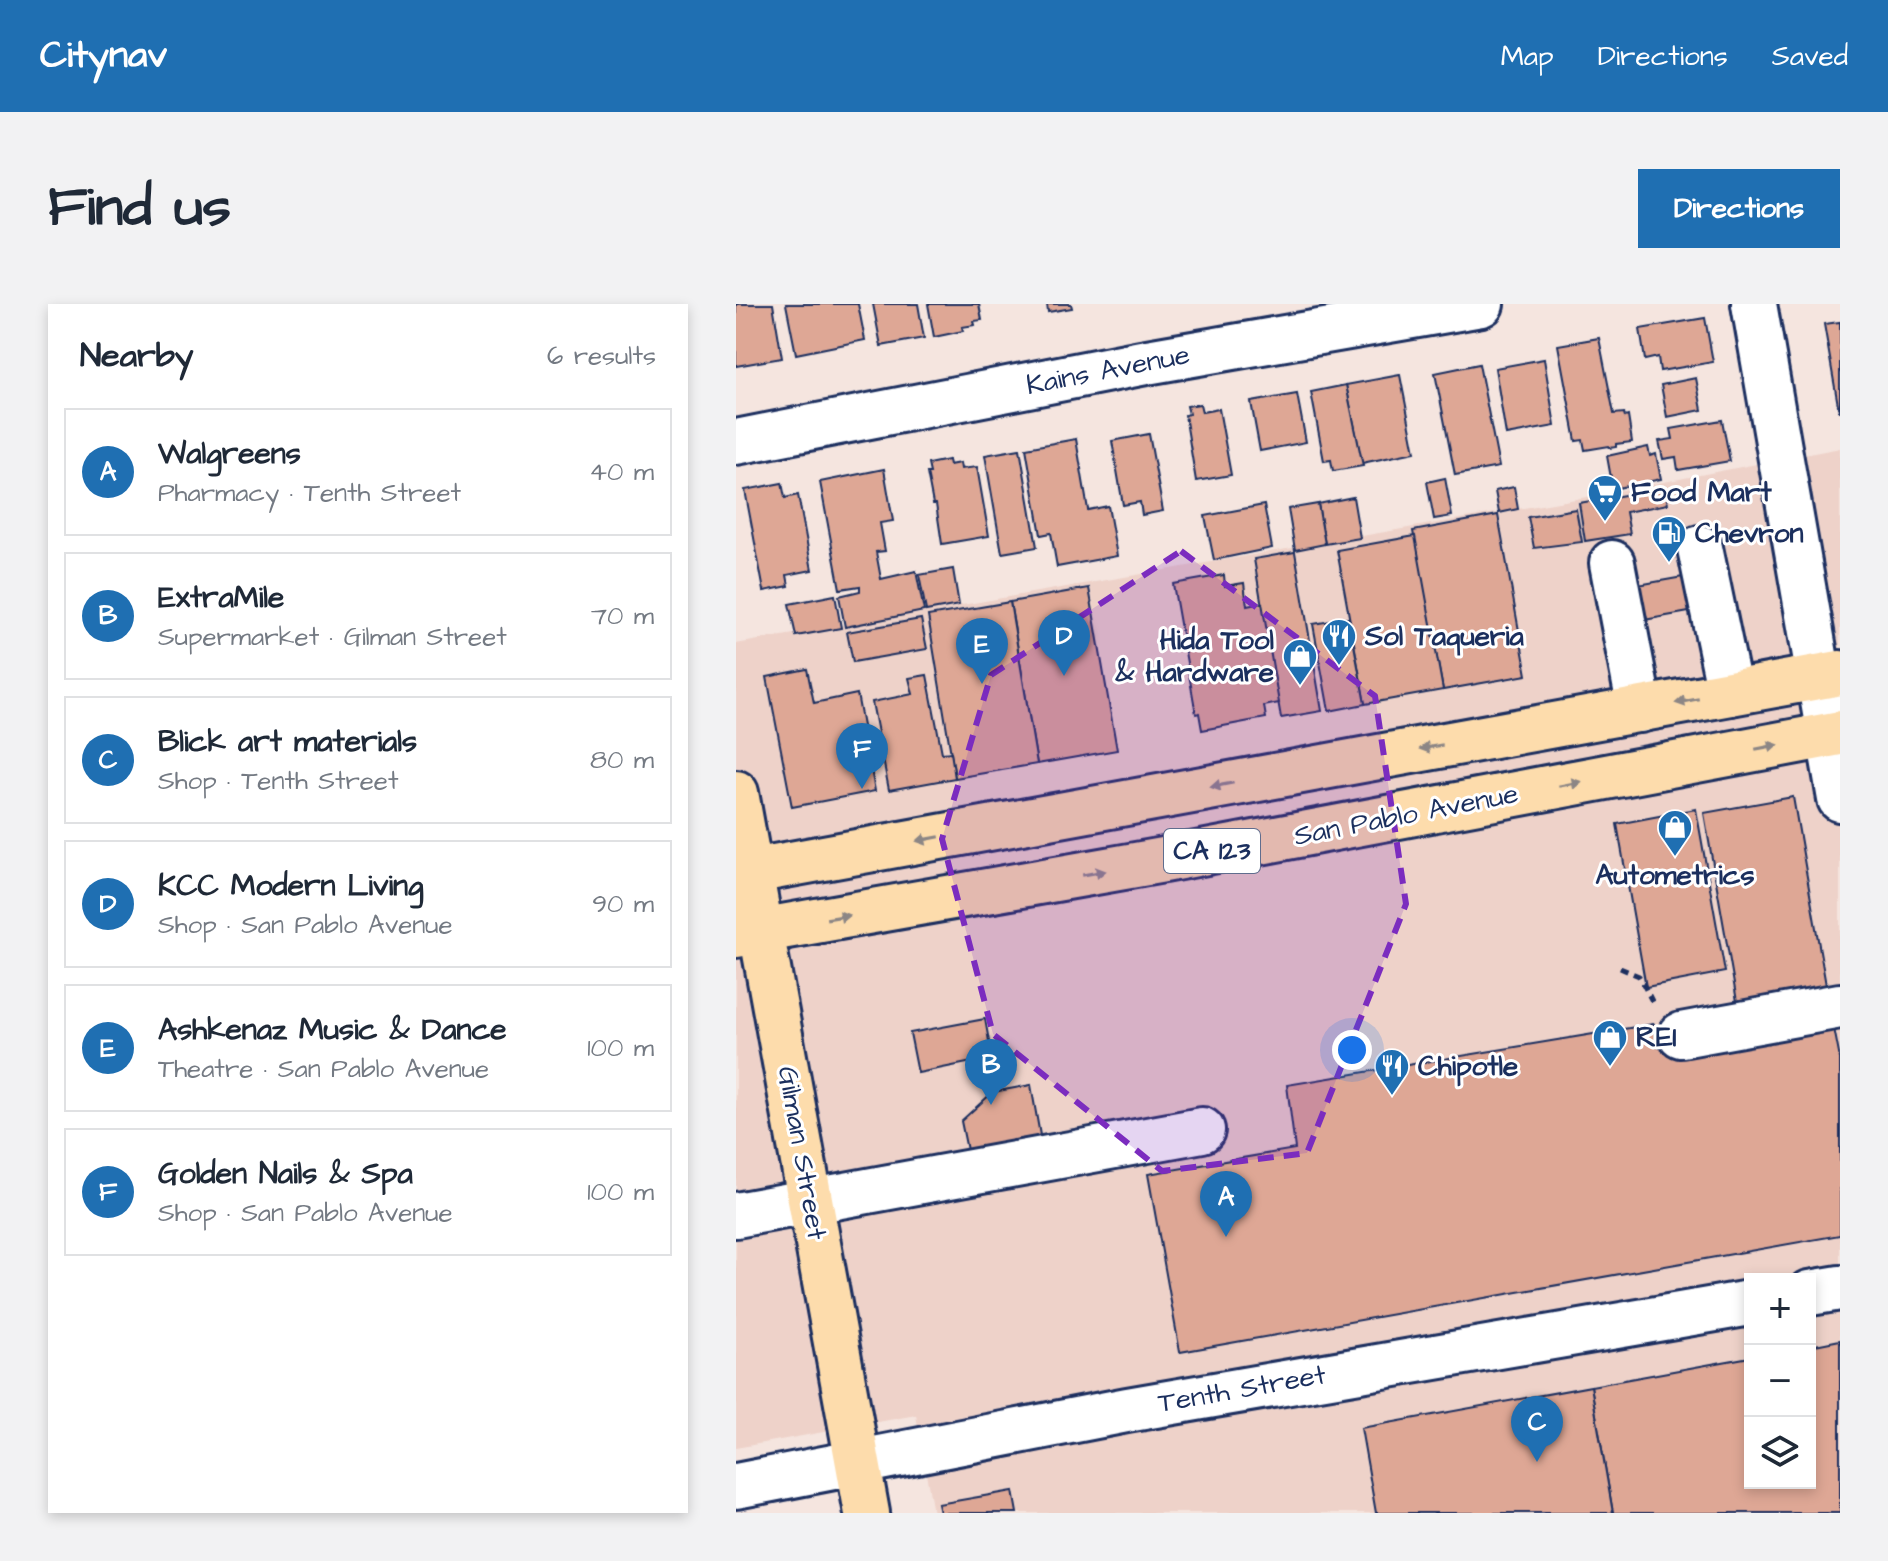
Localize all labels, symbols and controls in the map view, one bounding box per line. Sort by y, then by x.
text: Citynav [40,30,167,82]
text: Map [1501,37,1554,76]
text: Directions [1598,37,1728,76]
text: Saved [1772,37,1848,76]
text: Find us [48,169,231,247]
button: Directions [1638,169,1840,248]
text: Nearby [80,332,194,380]
street label: Kains Avenue [1023,335,1193,405]
text: 6 results [547,338,656,374]
text: Walgreens [158,433,301,475]
text: A [100,454,116,490]
text: 40 m [589,454,654,490]
supermarket icon: Food Mart [1586,473,1624,523]
place label: Food Mart [1631,473,1772,512]
text: Pharmacy · Tenth Street [158,475,461,511]
fuel station icon: Chevron [1650,514,1688,564]
place label: Chevron [1695,514,1804,553]
text: ExtraMile [158,577,284,619]
text: B [99,598,117,634]
text: 70 m [591,598,654,634]
pin: D [1038,610,1090,676]
restaurant icon: Sol Taqueria [1320,617,1358,667]
place label: Sol Taqueria [1364,617,1524,656]
pin: E [956,618,1008,684]
text: Supermarket · Gilman Street [158,619,507,655]
place label: Hida Tool & Hardware [1115,621,1274,692]
shop icon: Hida Tool & Hardware [1281,637,1319,687]
one-way arrow [1675,695,1700,707]
text: Blick art materials [158,721,417,763]
pin: F [836,723,888,789]
one-way arrow [1755,740,1780,752]
one-way arrow [1419,741,1444,753]
text: C [99,742,117,778]
text: 80 m [590,742,654,778]
text: Shop · Tenth Street [158,763,398,799]
street label: San Pablo Avenue [1291,774,1521,856]
one-way arrow [1558,778,1583,790]
one-way arrow [1209,779,1234,792]
shop icon: Autometrics [1656,808,1694,858]
road number: CA 123 [1164,829,1260,873]
one-way arrow [915,833,940,846]
place label: Autometrics [1596,856,1754,895]
text: KCC Modern Living [158,865,423,907]
one-way arrow [1082,866,1107,878]
text: D [100,886,116,922]
text: 90 m [592,886,654,922]
text: Shop · San Pablo Avenue [158,907,453,943]
one-way arrow [826,911,851,923]
text: Ashkenaz Music & Dance [158,1009,507,1051]
shop icon: REI [1591,1018,1629,1068]
place label: REI [1636,1018,1677,1057]
text: E [100,1030,116,1066]
text: 100 m [587,1030,654,1066]
your location [1332,1030,1372,1070]
pin: B [965,1039,1017,1105]
restaurant icon: Chipotle [1373,1047,1411,1097]
place label: Chipotle [1418,1047,1518,1087]
text: Theatre · San Pablo Avenue [158,1051,489,1087]
street label: Gilman Street [768,1063,837,1244]
text: Golden Nails & Spa [158,1153,413,1195]
pin: A [1200,1171,1252,1237]
text: F [99,1174,117,1210]
text: 100 m [587,1174,654,1210]
text: Shop · San Pablo Avenue [158,1195,453,1231]
map controls [1744,1273,1816,1489]
button: + [1744,1273,1816,1345]
button: − [1744,1345,1816,1417]
street label: Tenth Street [1155,1355,1329,1423]
pin: C [1511,1396,1563,1462]
button: layers [1744,1417,1816,1489]

